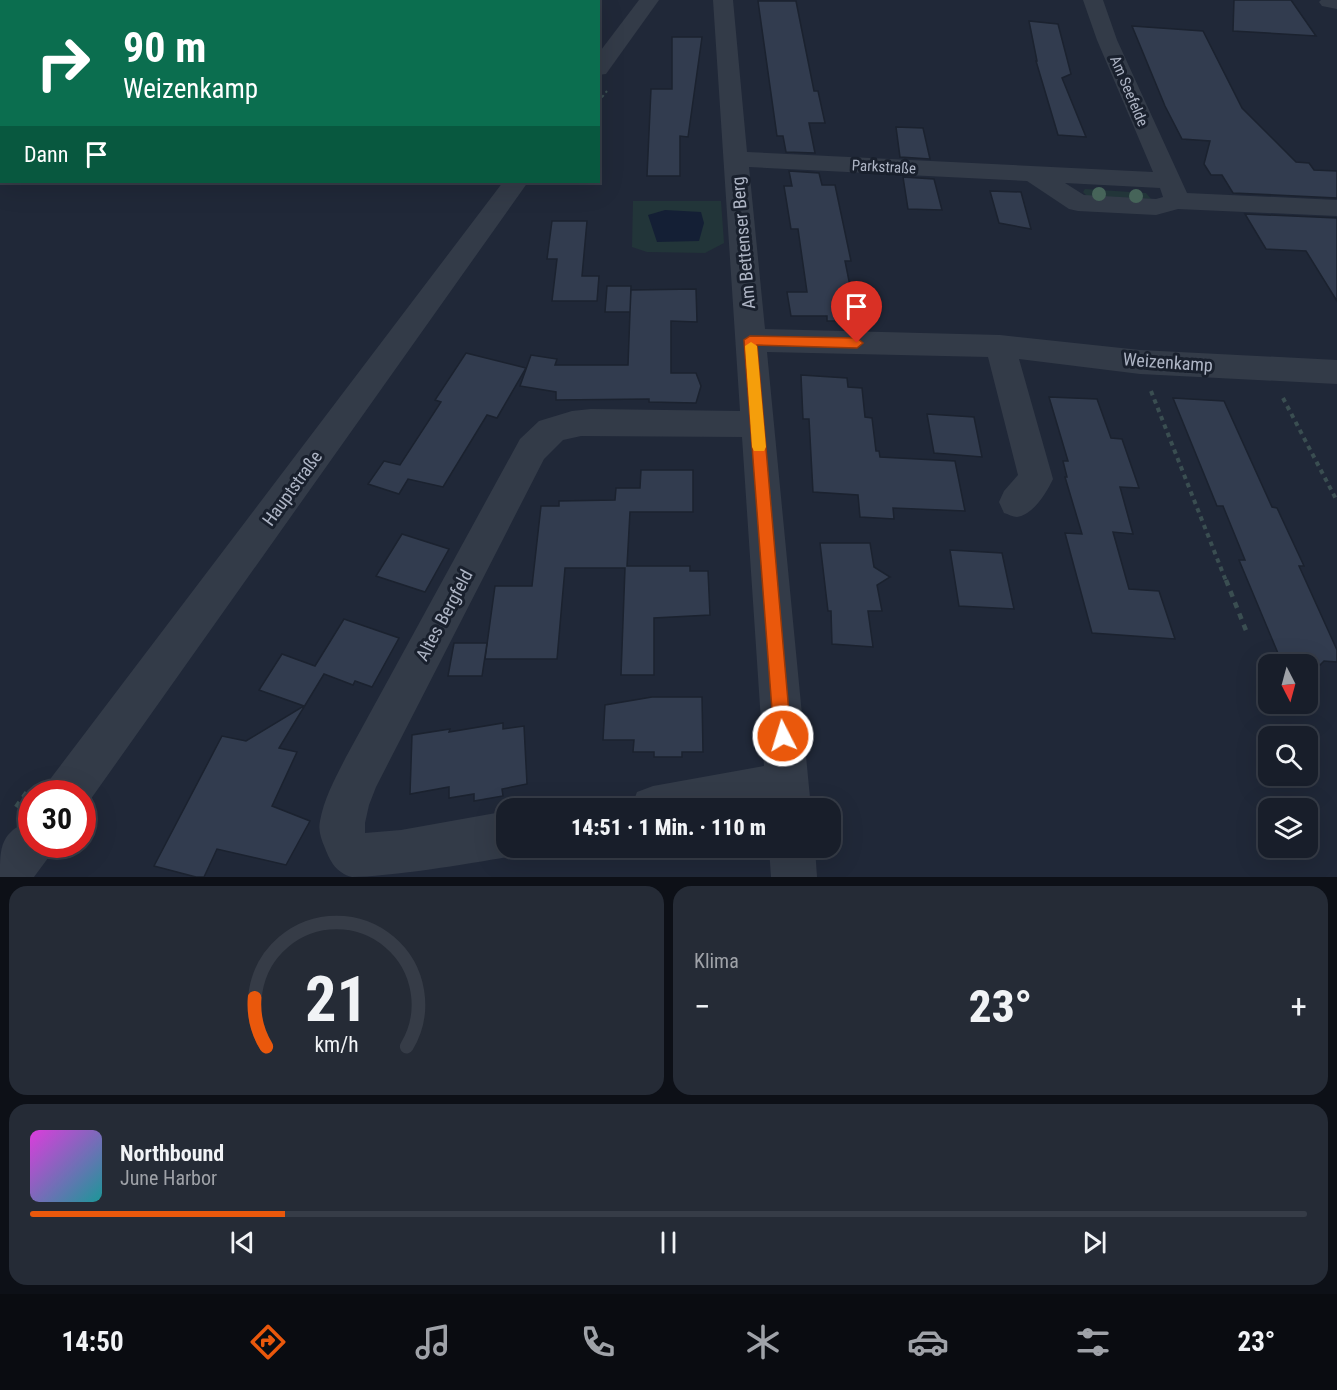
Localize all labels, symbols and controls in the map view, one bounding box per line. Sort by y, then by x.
text: 90 m [123,23,206,72]
icon: right [24,24,102,102]
street label: Am Seefelde [1106,53,1152,129]
text: Weizenkamp [123,73,258,105]
icon: arrive [80,138,113,171]
text: Dann [24,142,68,167]
street label: Parkstraße [851,156,917,178]
street label: Am Bettenser Berg [727,176,759,310]
pin [831,281,882,343]
icon: arrive [840,290,873,323]
street label: Weizenkamp [1122,348,1214,376]
street label: Hauptstraße [258,446,326,530]
street label: Altes Bergfeld [411,566,477,664]
north arrow [1258,654,1318,714]
map controls [1258,654,1318,858]
position arrow [751,704,815,768]
button: search [1258,726,1318,786]
speed limit sign: 30 [18,780,96,858]
button: layers [1258,798,1318,858]
text: 14:51 · 1 Min. · 110 m [571,815,766,840]
text: Klima [694,949,739,973]
text: 21 [305,963,368,1036]
text: 23° [969,980,1032,1033]
text: − [694,987,711,1026]
text: + [1291,987,1307,1026]
text: km/h [314,1033,359,1058]
text: Northbound [120,1141,224,1166]
text: June Harbor [120,1166,217,1190]
icon: previous [226,1226,259,1259]
icon: pause [652,1226,685,1259]
icon: next [1078,1226,1111,1259]
icon: directions [247,1321,289,1363]
icon: music [412,1321,454,1363]
icon: phone [577,1321,619,1363]
icon: climate [742,1321,784,1363]
icon: car [907,1321,949,1363]
icon: filters [1072,1321,1114,1363]
text: 14:50 [62,1326,124,1358]
text: 23° [1238,1326,1275,1358]

